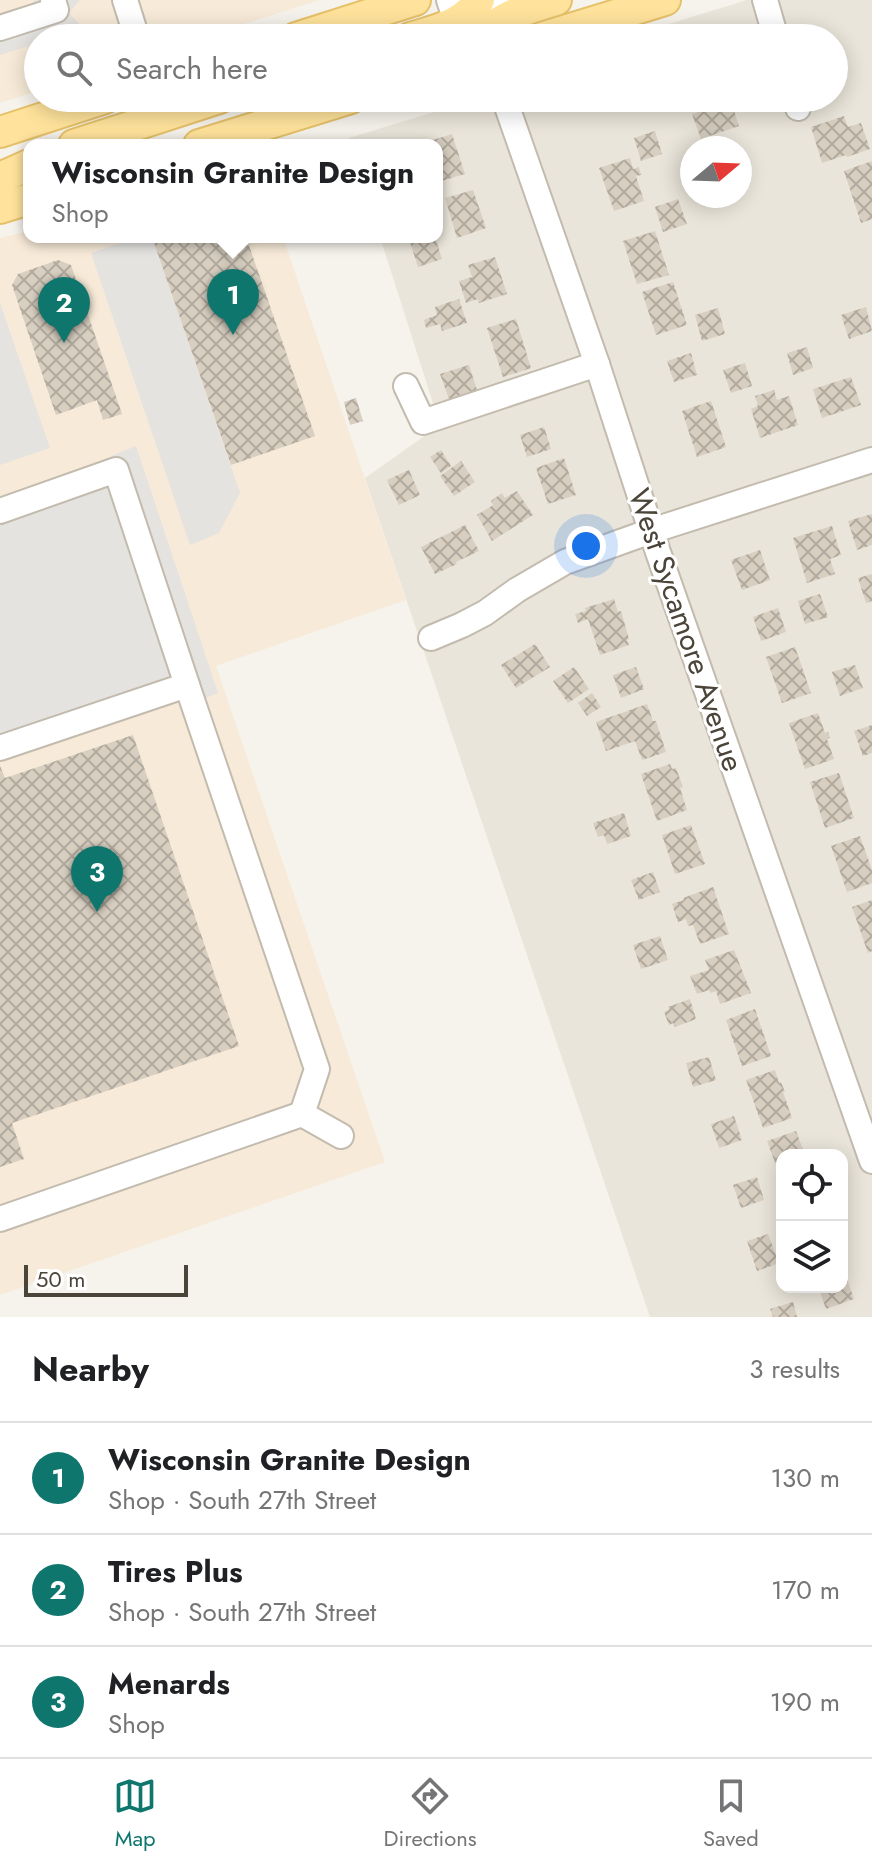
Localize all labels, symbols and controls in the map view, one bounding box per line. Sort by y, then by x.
search box [24,24,848,112]
icon: search [52,46,96,90]
text: Search here [116,47,268,90]
north arrow [680,136,752,208]
popup [23,139,443,243]
text: Wisconsin Granite Design [52,151,414,194]
text: Shop [52,194,109,232]
pin: 1 [207,269,259,335]
pin: 2 [38,277,90,343]
street label: West Sycamore Avenue [618,483,755,777]
your location [566,526,606,566]
pin: 3 [71,846,123,912]
map controls [776,1149,848,1293]
button: locate [776,1149,848,1221]
button: layers [776,1221,848,1293]
scale bar [24,1261,188,1297]
text: 50 m [36,1263,85,1295]
text: Nearby [32,1345,149,1394]
text: 3 results [749,1350,840,1388]
text: Wisconsin Granite Design [108,1438,471,1481]
text: 1 [51,1459,65,1497]
text: 130 m [770,1459,840,1497]
text: Shop · South 27th Street [108,1481,376,1519]
text: Tires Plus [108,1550,243,1593]
text: 2 [49,1571,67,1609]
text: 170 m [771,1571,840,1609]
text: Shop · South 27th Street [108,1593,376,1631]
text: Menards [108,1662,230,1705]
text: 3 [50,1683,66,1721]
text: 190 m [770,1683,840,1721]
text: Shop [108,1705,165,1743]
tab: Map [113,1774,157,1854]
tab: Directions [384,1774,477,1854]
tab: Saved [703,1774,759,1854]

